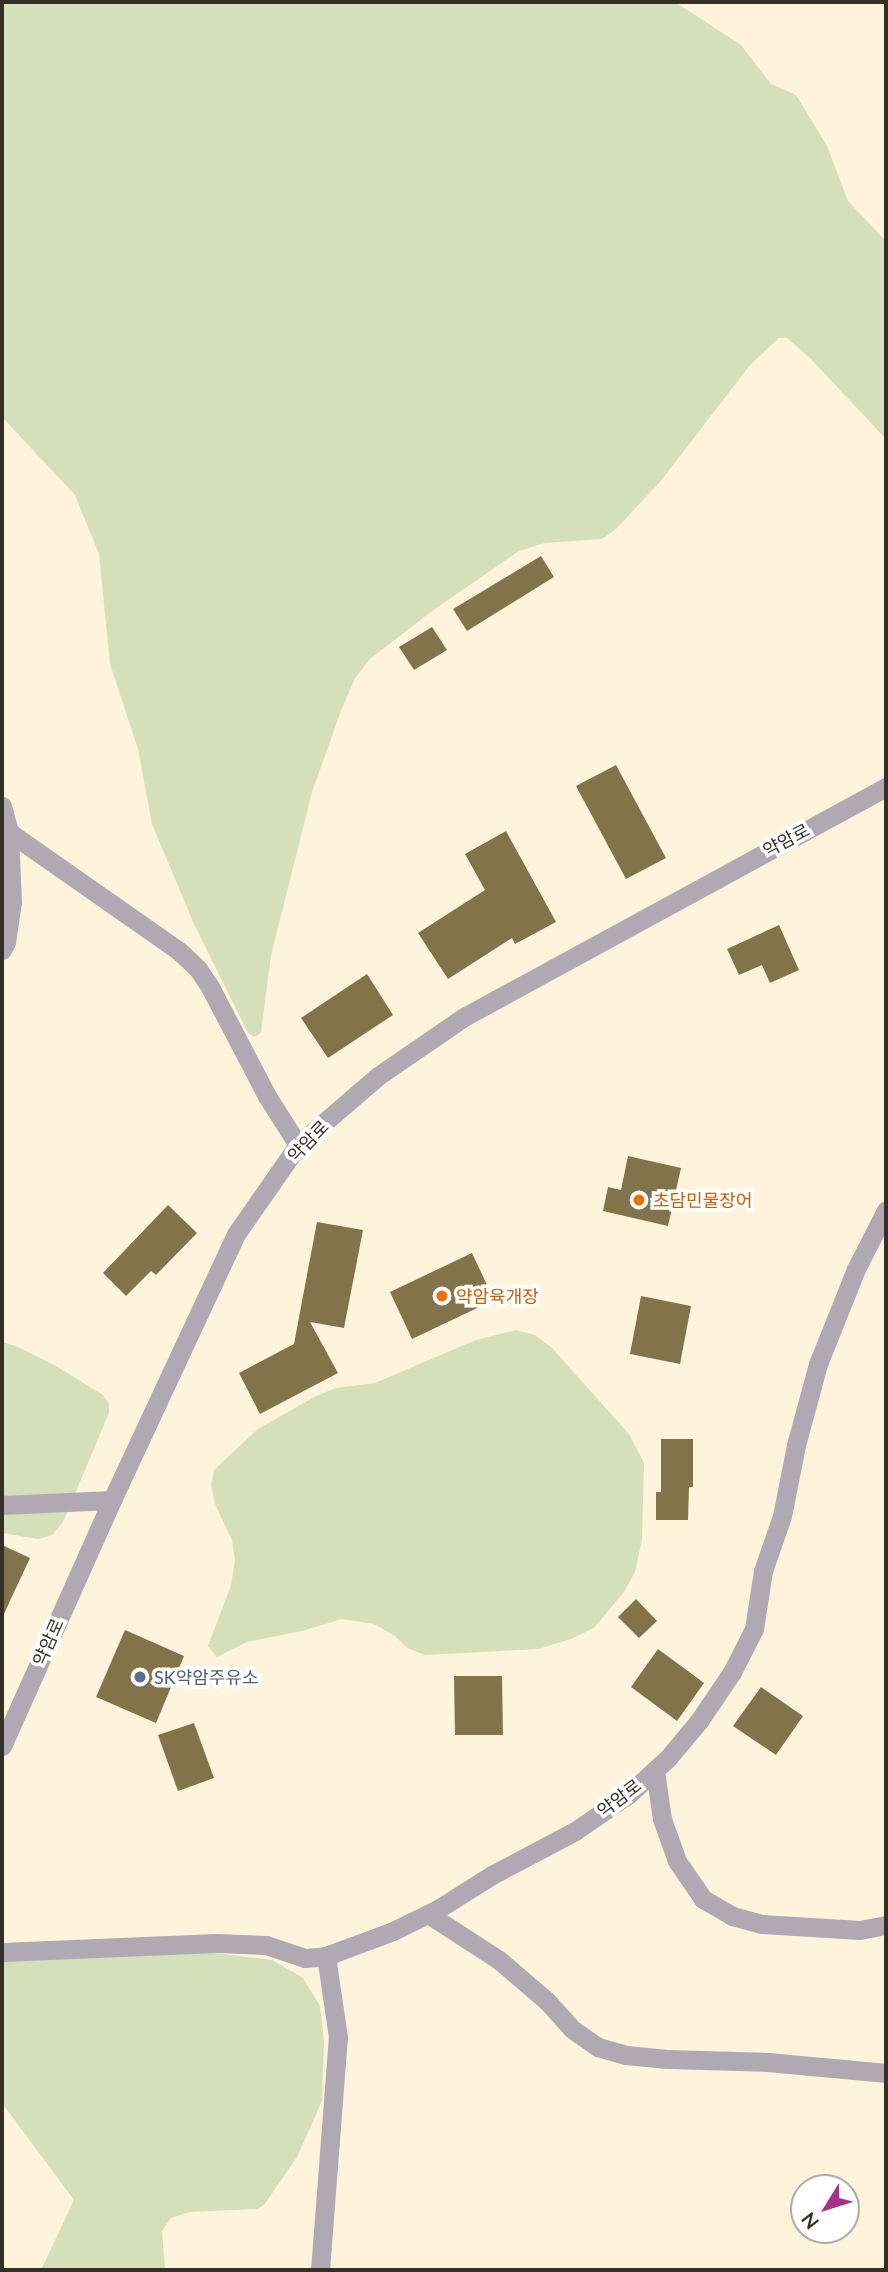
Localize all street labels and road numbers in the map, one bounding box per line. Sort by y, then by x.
street label: 약암로 [759,819,813,861]
street label: 약암로 [283,1116,333,1166]
street label: 약암로 [28,1615,68,1669]
street label: 약암로 [593,1774,645,1822]

